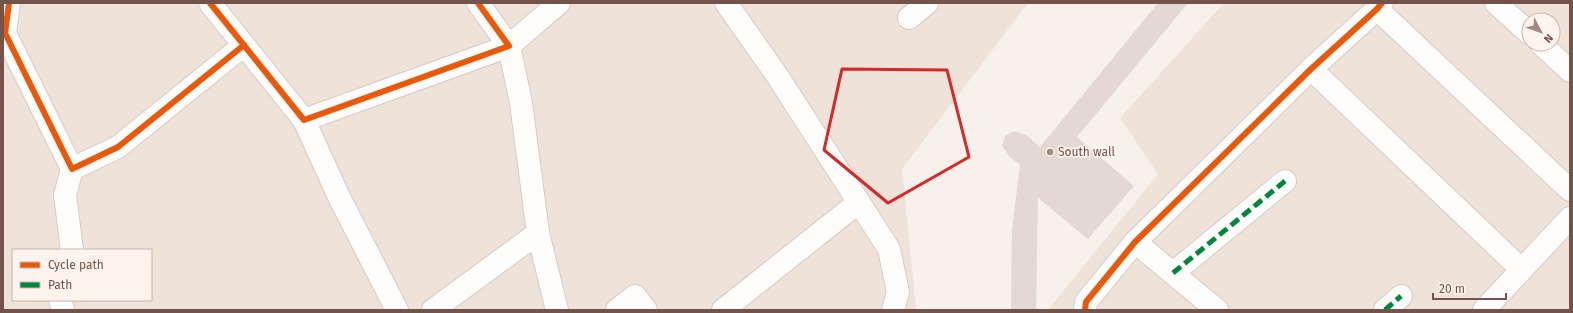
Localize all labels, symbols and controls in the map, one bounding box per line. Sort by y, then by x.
north arrow [1521,12,1561,52]
text: N [1541,31,1555,45]
place label: South wall [1058,145,1115,159]
marker: South wall [1045,147,1055,157]
legend [12,249,152,301]
text: Cycle path [48,258,104,272]
scale bar [1433,275,1506,301]
text: Path [48,278,72,292]
text: 20 m [1439,282,1465,296]

